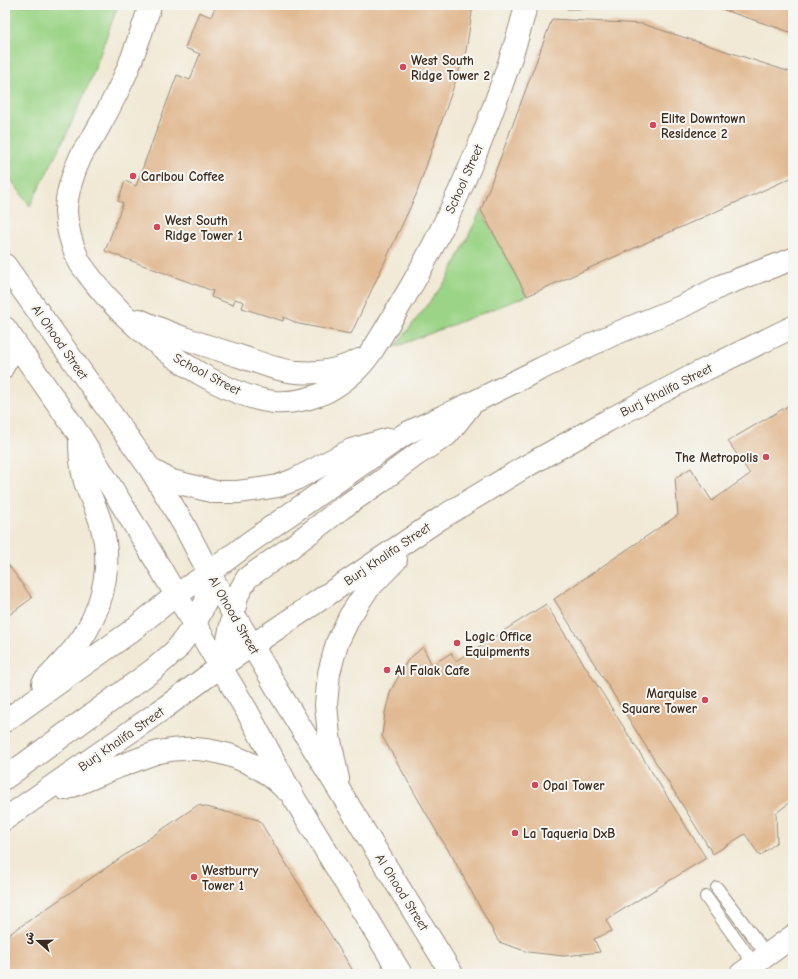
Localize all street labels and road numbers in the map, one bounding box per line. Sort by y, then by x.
street label: School Street [442,141,486,216]
street label: Al Ohood Street [29,302,92,383]
street label: School Street [171,350,244,399]
street label: Burj Khalifa Street [618,360,716,420]
street label: Burj Khalifa Street [341,519,434,588]
street label: Al Ohood Street [206,573,263,658]
street label: Burj Khalifa Street [75,703,168,774]
street label: Al Ohood Street [372,851,432,934]

